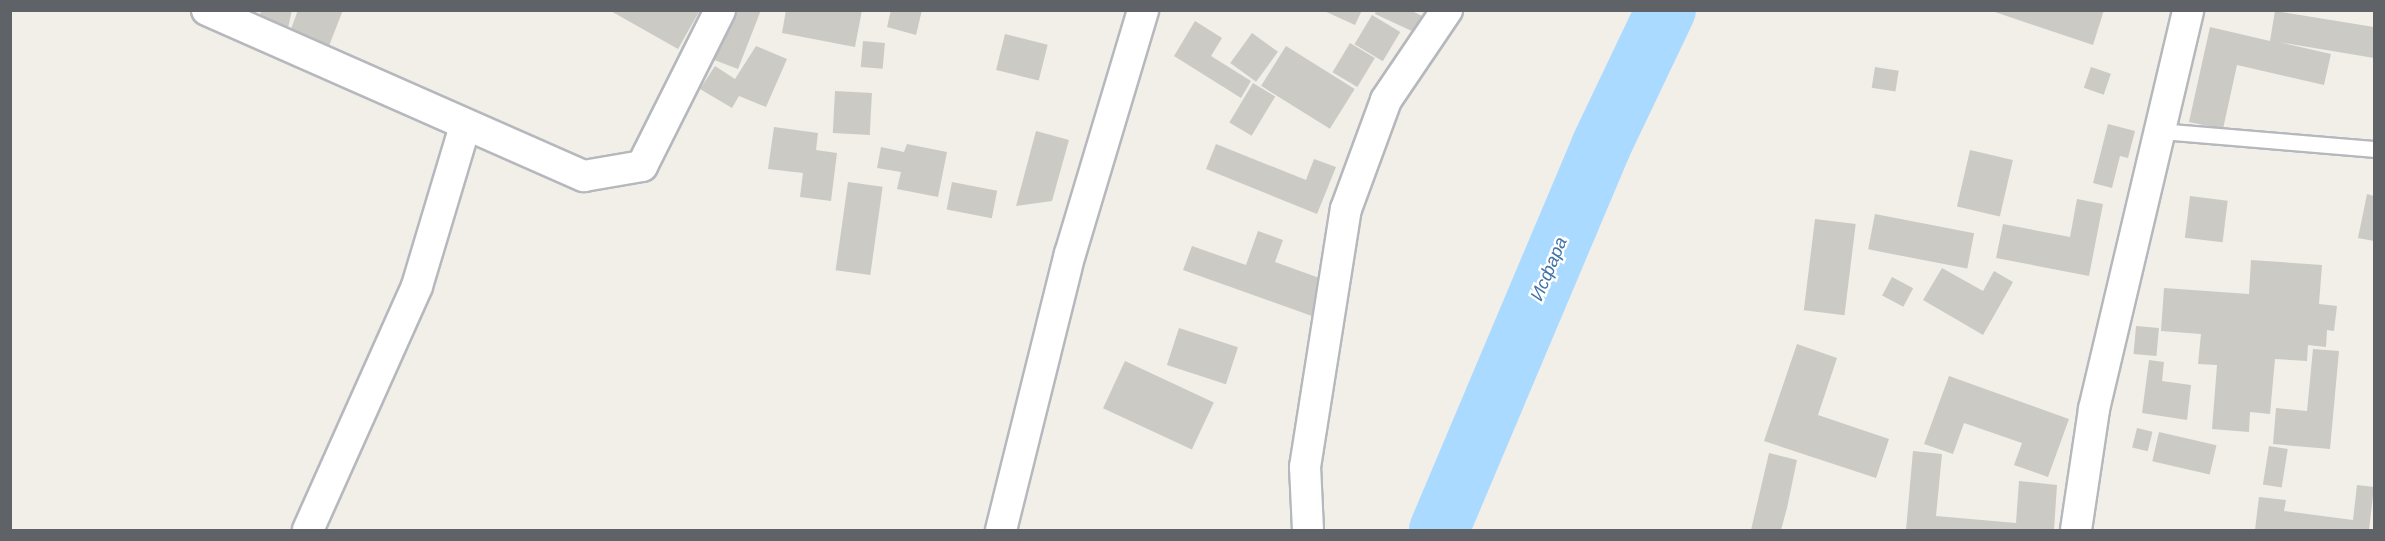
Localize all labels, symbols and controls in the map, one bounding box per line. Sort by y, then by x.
water label: Исфара [1526,234,1572,304]

